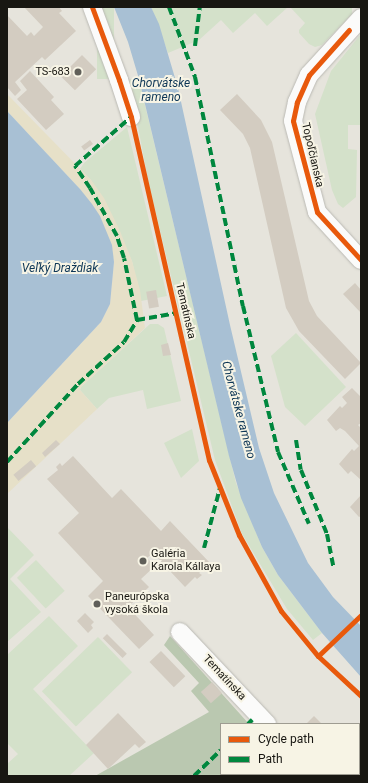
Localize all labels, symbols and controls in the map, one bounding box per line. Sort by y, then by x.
place label: TS-683 [35,65,70,79]
marker: TS-683 [73,67,83,77]
water label: Chorvátske rameno [132,77,190,105]
street label: Topoľčianska [298,121,326,189]
water label: Veľký Draždiak [22,262,98,276]
street label: Tematínska [172,282,198,340]
water label: Chorvátske rameno [218,359,258,461]
place label: Galéria Karola Kállaya [151,548,220,574]
marker: Galéria Karola Kállaya [138,556,148,566]
place label: Paneurópska vysoká škola [105,591,169,617]
marker: Paneurópska vysoká škola [92,599,102,609]
street label: Tematínska [200,653,248,703]
legend [220,723,360,775]
text: Cycle path [258,732,314,746]
text: Path [258,752,283,766]

